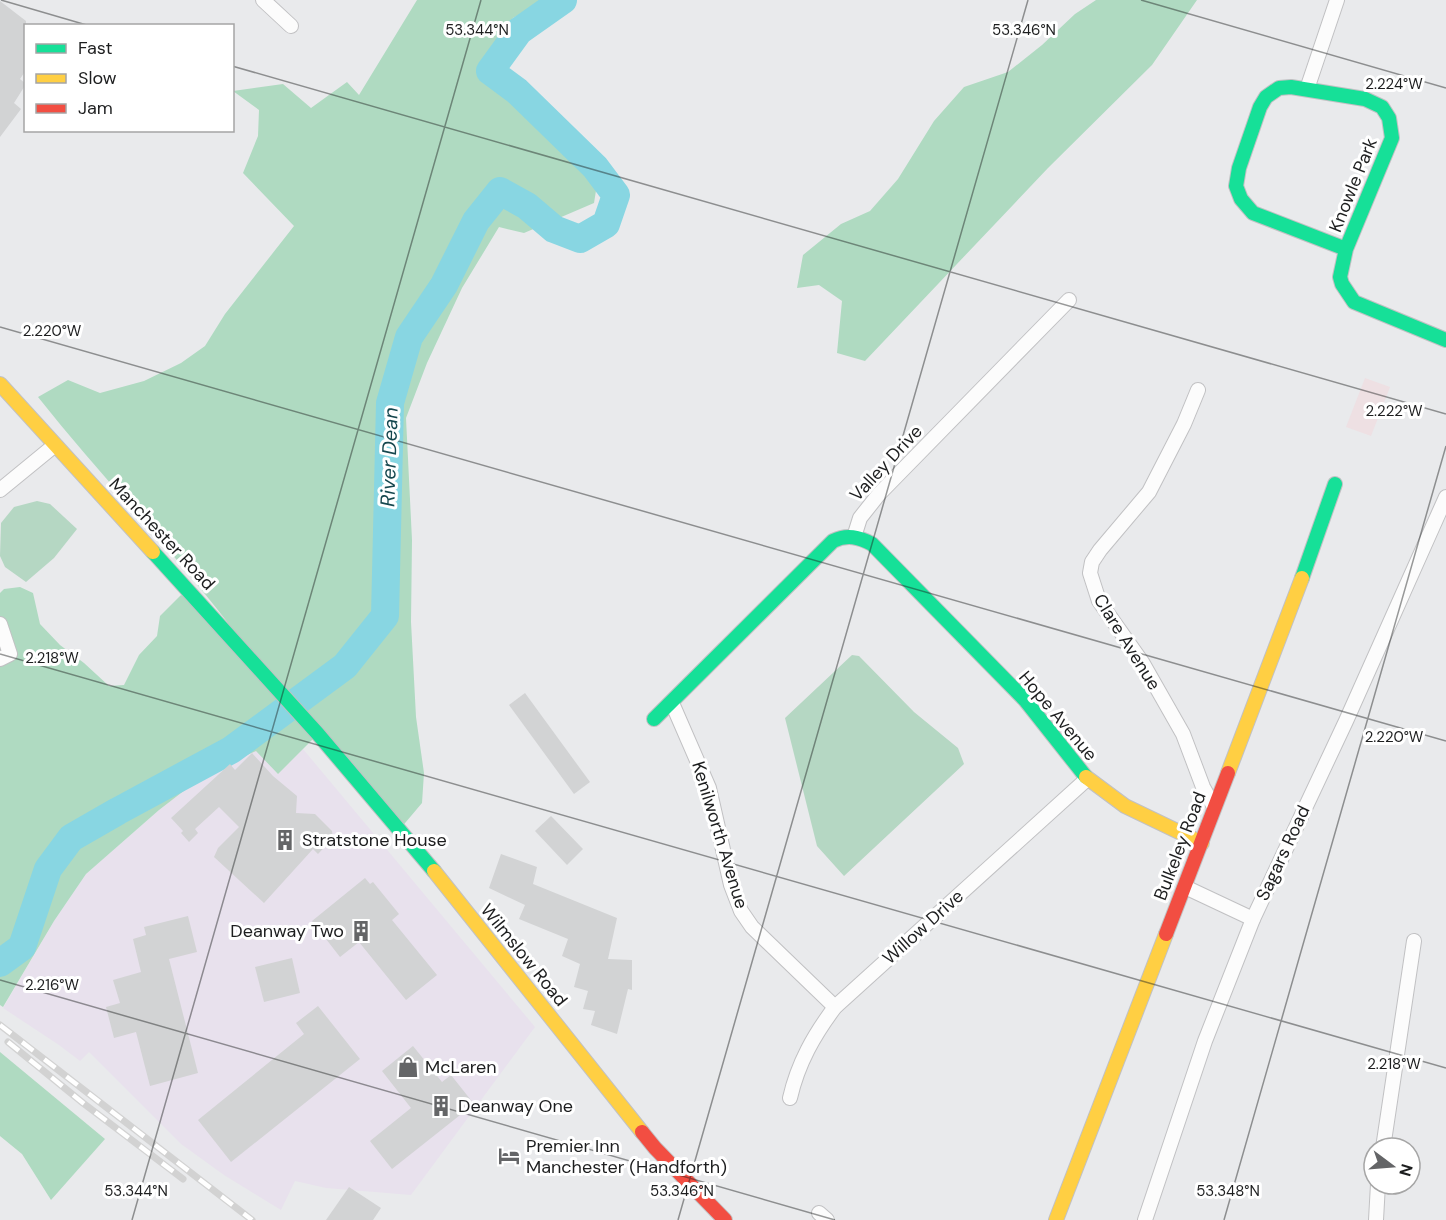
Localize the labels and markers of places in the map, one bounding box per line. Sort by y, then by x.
building icon: Stratstone House [273,828,297,852]
place label: Stratstone House [302,828,447,852]
place label: Deanway Two [230,919,344,943]
building icon: Deanway Two [349,919,373,943]
shop icon: McLaren [396,1055,420,1079]
place label: McLaren [425,1055,497,1079]
building icon: Deanway One [429,1094,453,1118]
place label: Deanway One [458,1094,573,1118]
place label: Premier Inn Manchester (Handforth) [526,1134,727,1179]
hotel icon: Premier Inn Manchester (Handforth) [497,1144,521,1168]

